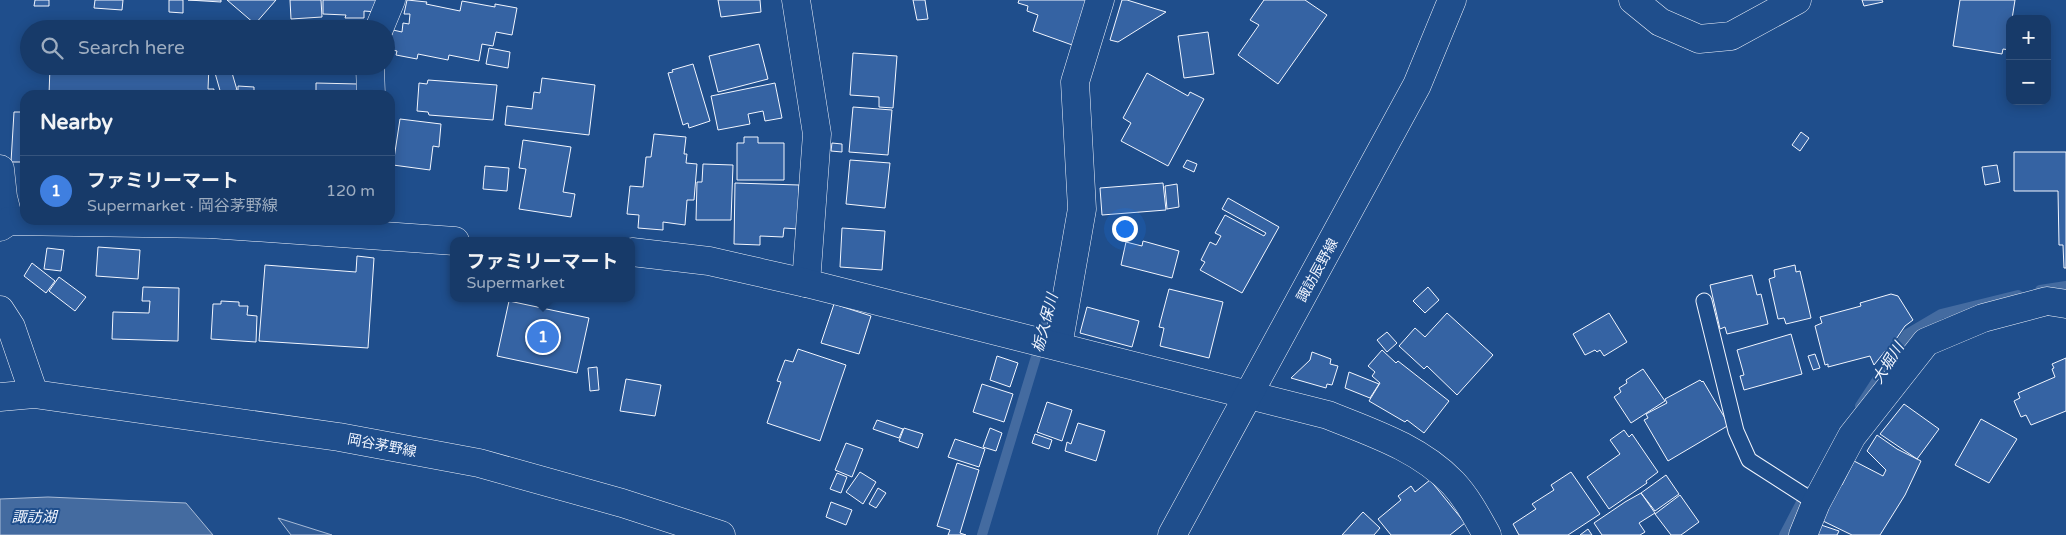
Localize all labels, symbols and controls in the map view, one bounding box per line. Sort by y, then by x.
map controls [2006,15,2051,105]
button: + [2006,15,2051,60]
search box [20,20,395,75]
icon: search [38,34,66,62]
text: Search here [78,37,185,59]
button: − [2006,60,2051,105]
text: Nearby [40,110,113,135]
text: ファミリーマート [87,170,239,192]
text: 1 [51,181,61,201]
text: 120 m [326,181,375,201]
text: Supermarket · 岡谷茅野線 [87,196,278,216]
your location [1112,216,1138,242]
street label: 諏訪辰野線 [1293,236,1342,305]
popup [450,237,635,302]
text: ファミリーマート [466,251,619,273]
text: Supermarket [466,273,565,293]
water label: 栃久保川 [1029,290,1062,354]
pin: 1 [527,318,559,356]
water label: 大堀川 [1868,337,1909,387]
street label: 岡谷茅野線 [346,430,418,461]
water label: 諏訪湖 [11,508,58,526]

